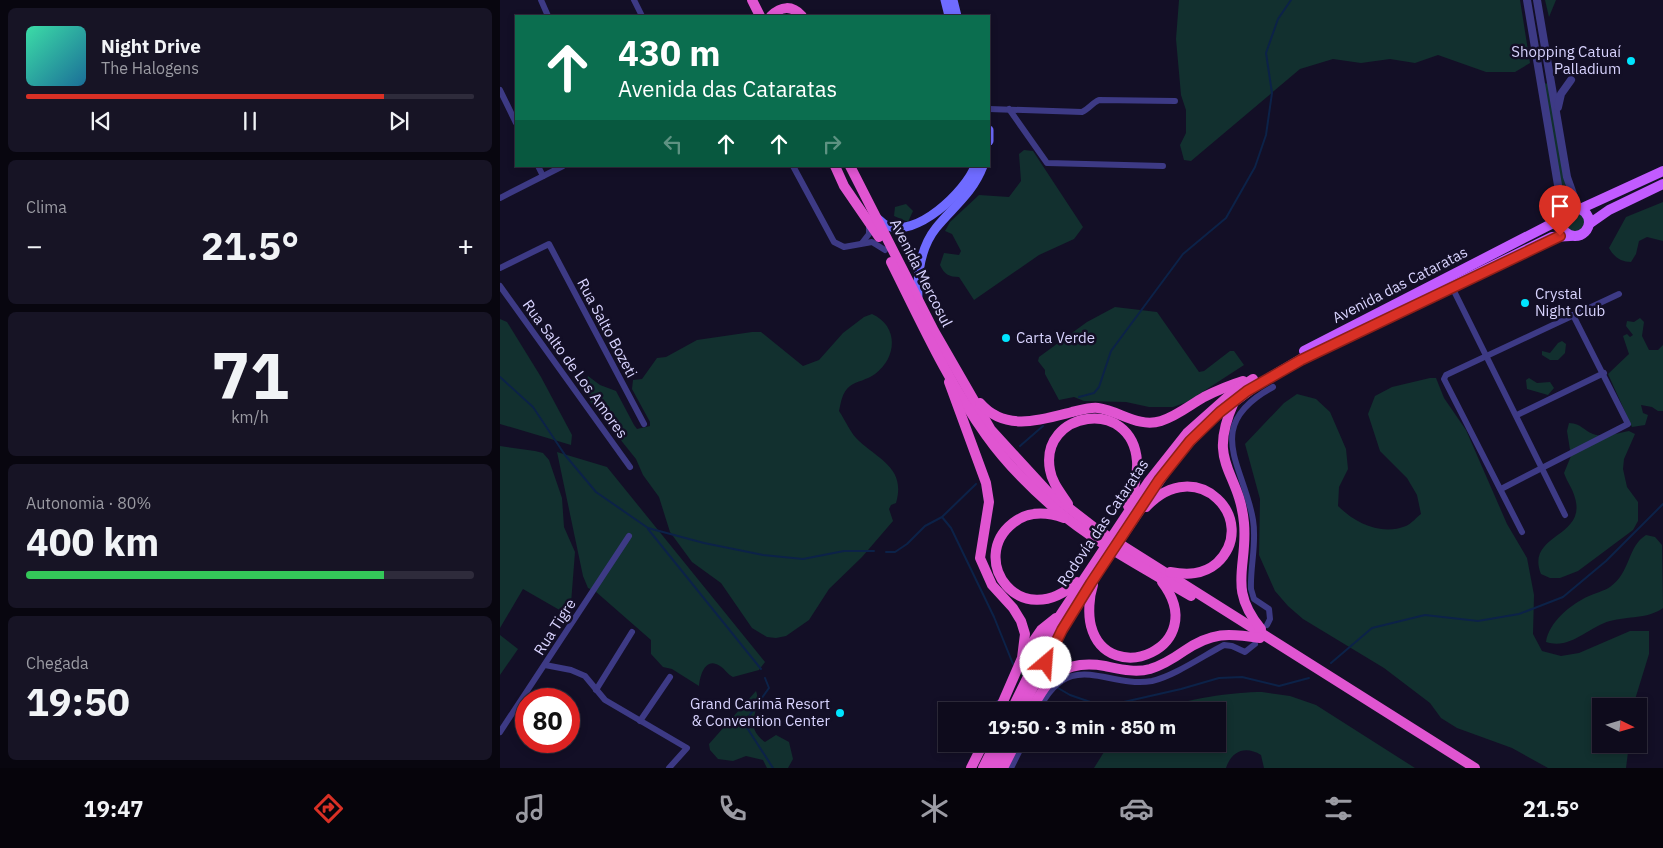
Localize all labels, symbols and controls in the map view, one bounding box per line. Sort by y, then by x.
text: 430 m [618,30,721,76]
text: Night Drive [101,34,201,58]
icon: ahead [535,35,600,100]
place label: Shopping Catuaí Palladium [1511,42,1621,78]
marker: Shopping Catuaí Palladium [1625,55,1637,67]
text: The Halogens [101,58,199,78]
text: Avenida das Cataratas [618,74,837,103]
icon: previous [87,107,115,135]
icon: pause [236,107,264,135]
icon: next [385,107,413,135]
icon: left [659,130,687,158]
icon: ahead [712,130,740,158]
icon: ahead [765,130,793,158]
icon: right [818,130,846,158]
pin [1539,185,1581,236]
icon: arrive [1546,192,1574,220]
text: Clima [26,197,67,217]
street label: Avenida Mercosul [886,215,957,330]
text: 21.5° [201,221,299,270]
text: − [26,227,43,264]
text: + [457,227,474,264]
street label: Avenida das Cataratas [1329,242,1471,327]
street label: Rua Salto Bozeti [573,275,642,381]
place label: Crystal Night Club [1535,284,1605,320]
street label: Rua Salto de Los Amores [519,296,632,442]
marker: Crystal Night Club [1519,297,1531,309]
place label: Carta Verde [1016,328,1095,347]
text: 71 [211,332,289,417]
marker: Carta Verde [1000,332,1012,344]
text: km/h [231,407,269,427]
street label: Rodovía das Cataratas [1053,455,1152,590]
text: Autonomia · 80% [26,493,151,513]
text: 400 km [26,517,159,566]
street label: Rua Tigre [529,595,580,659]
position arrow [1019,636,1071,688]
text: Chegada [26,653,89,673]
text: 19:50 [26,677,130,726]
speed limit sign: 80 [515,688,580,753]
place label: Grand Carimã Resort & Convention Center [690,694,830,730]
north arrow [1592,698,1648,752]
map controls [1592,698,1647,753]
marker: Grand Carimã Resort & Convention Center [834,707,846,719]
text: 19:50 · 3 min · 850 m [988,715,1176,739]
icon: directions [311,791,346,826]
icon: music [513,791,548,826]
icon: phone [715,791,750,826]
icon: climate [917,791,952,826]
icon: car [1119,791,1154,826]
icon: filters [1321,791,1356,826]
text: 19:47 [84,794,144,823]
text: 21.5° [1523,794,1579,823]

